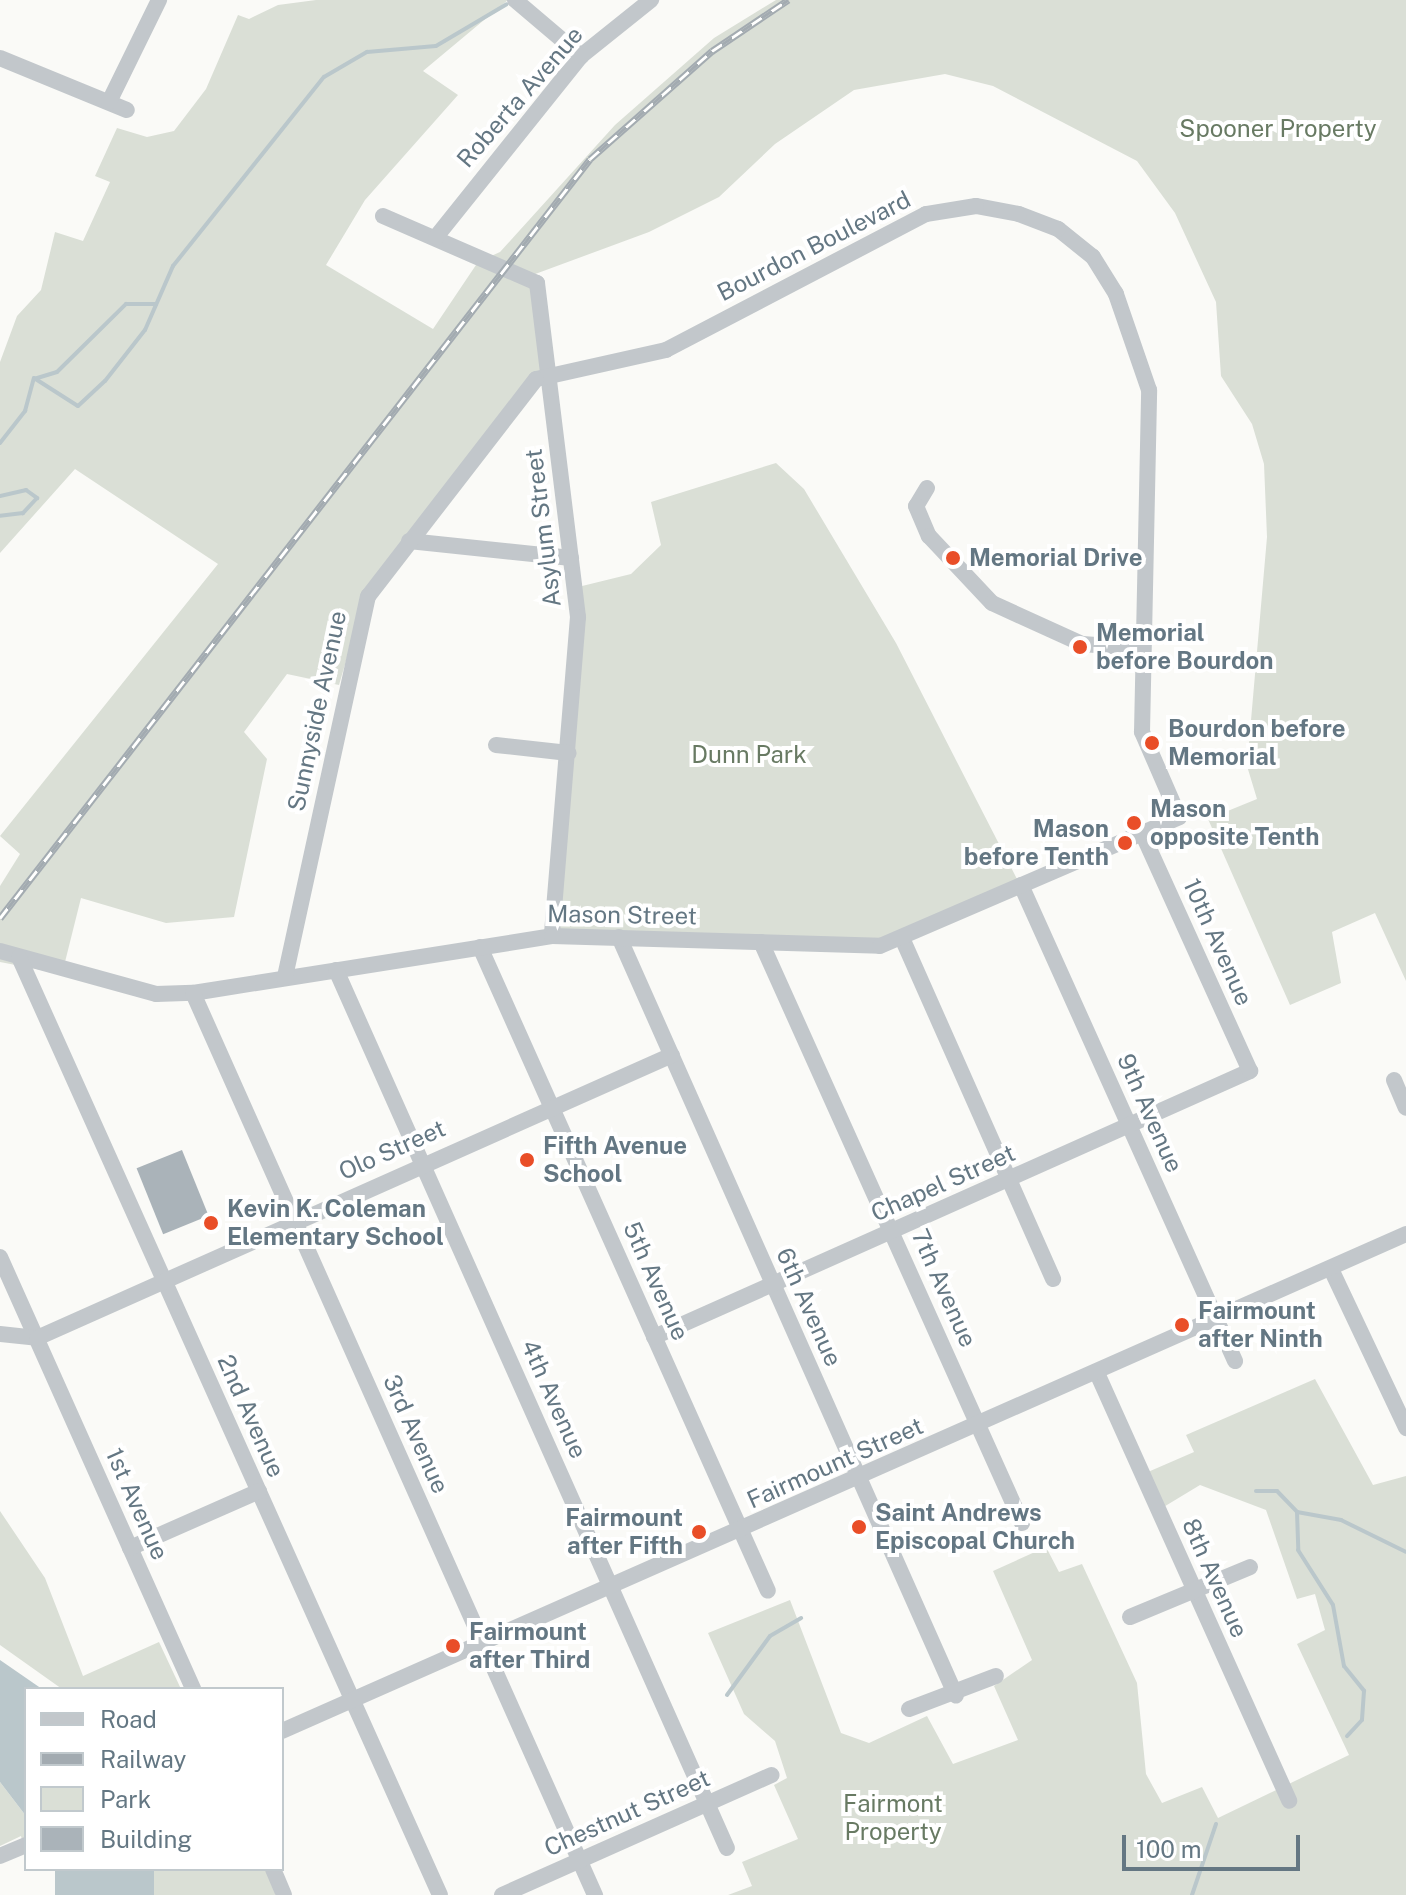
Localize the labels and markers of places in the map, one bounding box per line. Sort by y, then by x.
place label: Memorial Drive [969,544,1143,572]
marker: Memorial Drive [944,549,962,567]
place label: Memorial before Bourdon [1096,619,1274,675]
marker: Memorial before Bourdon [1071,638,1089,656]
place label: Bourdon before Memorial [1168,715,1346,771]
marker: Bourdon before Memorial [1143,734,1161,752]
place label: Mason opposite Tenth [1150,795,1319,851]
marker: Mason opposite Tenth [1125,814,1143,832]
place label: Mason before Tenth [964,815,1109,871]
marker: Mason before Tenth [1116,834,1134,852]
place label: Fifth Avenue School [543,1132,687,1188]
marker: Fifth Avenue School [518,1151,536,1169]
place label: Kevin K. Coleman Elementary School [227,1195,444,1251]
marker: Kevin K. Coleman Elementary School [202,1214,220,1232]
place label: Fairmount after Ninth [1198,1297,1323,1353]
marker: Fairmount after Ninth [1173,1316,1191,1334]
place label: Saint Andrews Episcopal Church [875,1499,1075,1555]
place label: Fairmount after Fifth [565,1504,683,1560]
marker: Saint Andrews Episcopal Church [850,1518,868,1536]
marker: Fairmount after Fifth [690,1523,708,1541]
place label: Fairmount after Third [469,1618,590,1674]
marker: Fairmount after Third [444,1637,462,1655]

